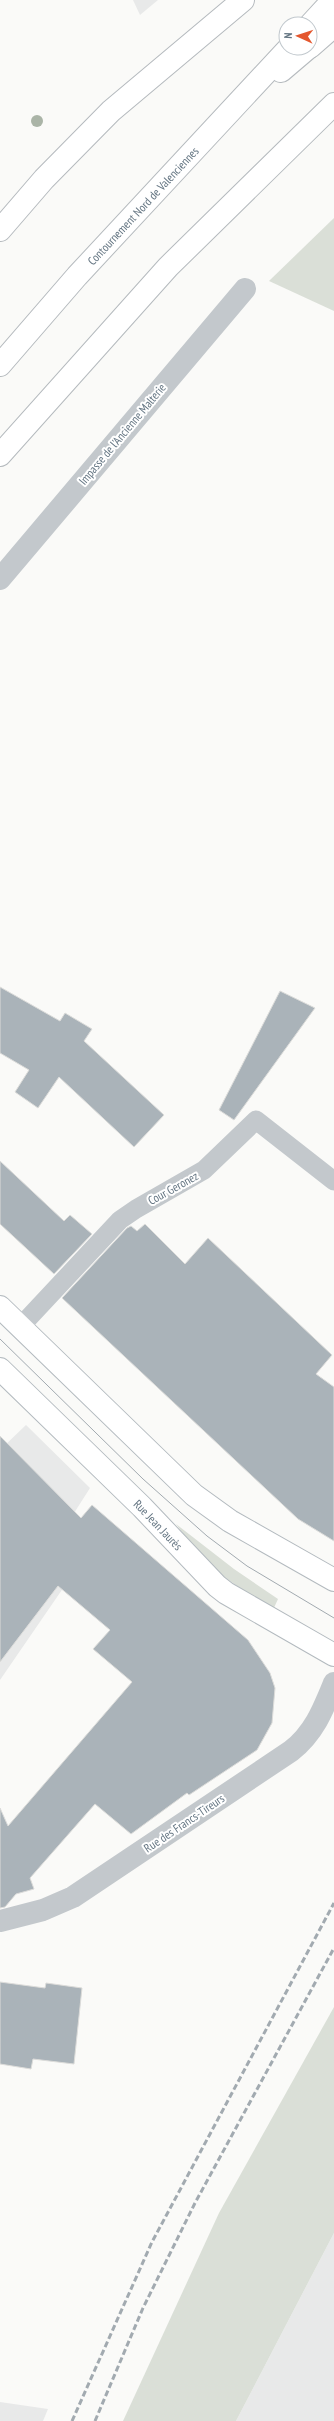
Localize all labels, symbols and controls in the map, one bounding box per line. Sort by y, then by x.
north arrow [278,16,318,56]
text: N [281,32,295,39]
street label: Contournement Nord de Valenciennes [84,143,201,268]
street label: Impasse de l'Ancienne Malterie [75,380,169,488]
street label: Cour Geronez [145,1168,201,1208]
street label: Rue Jean Jaurès [131,1496,186,1553]
street label: Rue des Francs-Tireurs [141,1791,227,1855]

